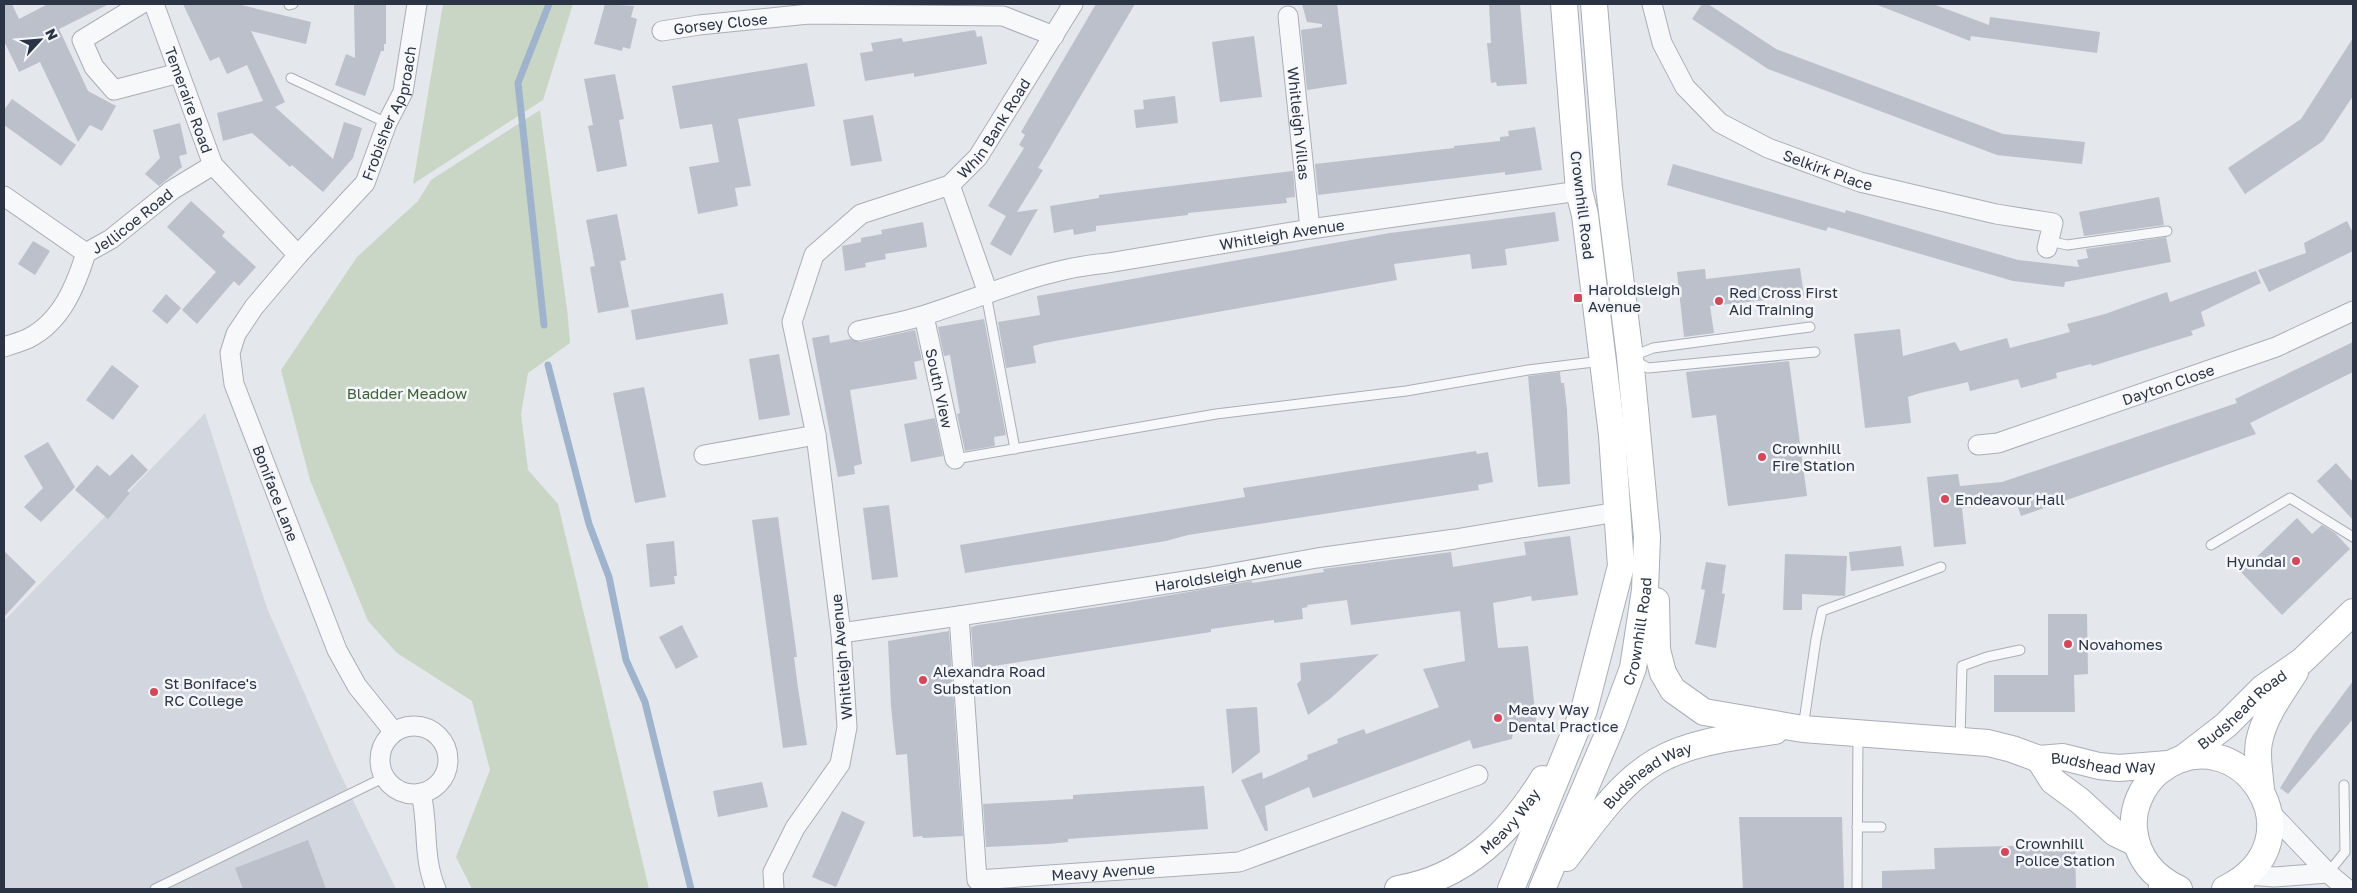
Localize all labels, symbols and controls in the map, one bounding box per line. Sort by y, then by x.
street label: Gorsey Close [672,9,769,38]
north arrow [15,15,65,65]
text: N [42,26,62,43]
street label: Temeraire Road [161,44,217,155]
street label: Frobisher Approach [358,45,419,183]
street label: Whitleigh Villas [1284,66,1314,181]
street label: Whin Bank Road [953,75,1034,182]
street label: Selkirk Place [1781,145,1875,194]
street label: Crownhill Road [1567,150,1599,260]
street label: Jellicoe Road [88,184,176,257]
street label: Whitleigh Avenue [1218,215,1346,253]
place label: Haroldsleigh Avenue [1588,280,1680,315]
place label: Red Cross First Aid Training [1729,283,1838,318]
marker: Haroldsleigh Avenue [1572,292,1584,304]
marker: Red Cross First Aid Training [1713,295,1725,307]
street label: South View [922,347,957,430]
street label: Dayton Close [2120,360,2217,408]
park label: Bladder Meadow [347,384,467,402]
place label: Crownhill Fire Station [1772,439,1855,474]
street label: Boniface Lane [249,442,303,544]
marker: Crownhill Fire Station [1756,451,1768,463]
place label: Endeavour Hall [1955,490,2065,508]
marker: Endeavour Hall [1939,493,1951,505]
street label: Haroldsleigh Avenue [1154,552,1304,595]
place label: Hyundai [2226,552,2286,570]
marker: Hyundai [2290,555,2302,567]
street label: Crownhill Road [1618,577,1654,688]
street label: Whitleigh Avenue [827,593,855,721]
place label: Novahomes [2078,635,2163,653]
marker: Novahomes [2062,638,2074,650]
place label: Alexandra Road Substation [933,662,1046,697]
street label: Budshead Road [2194,666,2290,753]
place label: St Boniface's RC College [164,674,257,709]
marker: Alexandra Road Substation [917,674,929,686]
marker: St Boniface's RC College [148,686,160,698]
place label: Meavy Way Dental Practice [1508,700,1619,735]
marker: Meavy Way Dental Practice [1492,712,1504,724]
street label: Budshead Way [1599,738,1695,812]
street label: Budshead Way [2050,748,2157,777]
street label: Meavy Way [1476,785,1544,858]
place label: Crownhill Police Station [2015,834,2115,869]
marker: Crownhill Police Station [1999,846,2011,858]
street label: Meavy Avenue [1051,859,1156,884]

